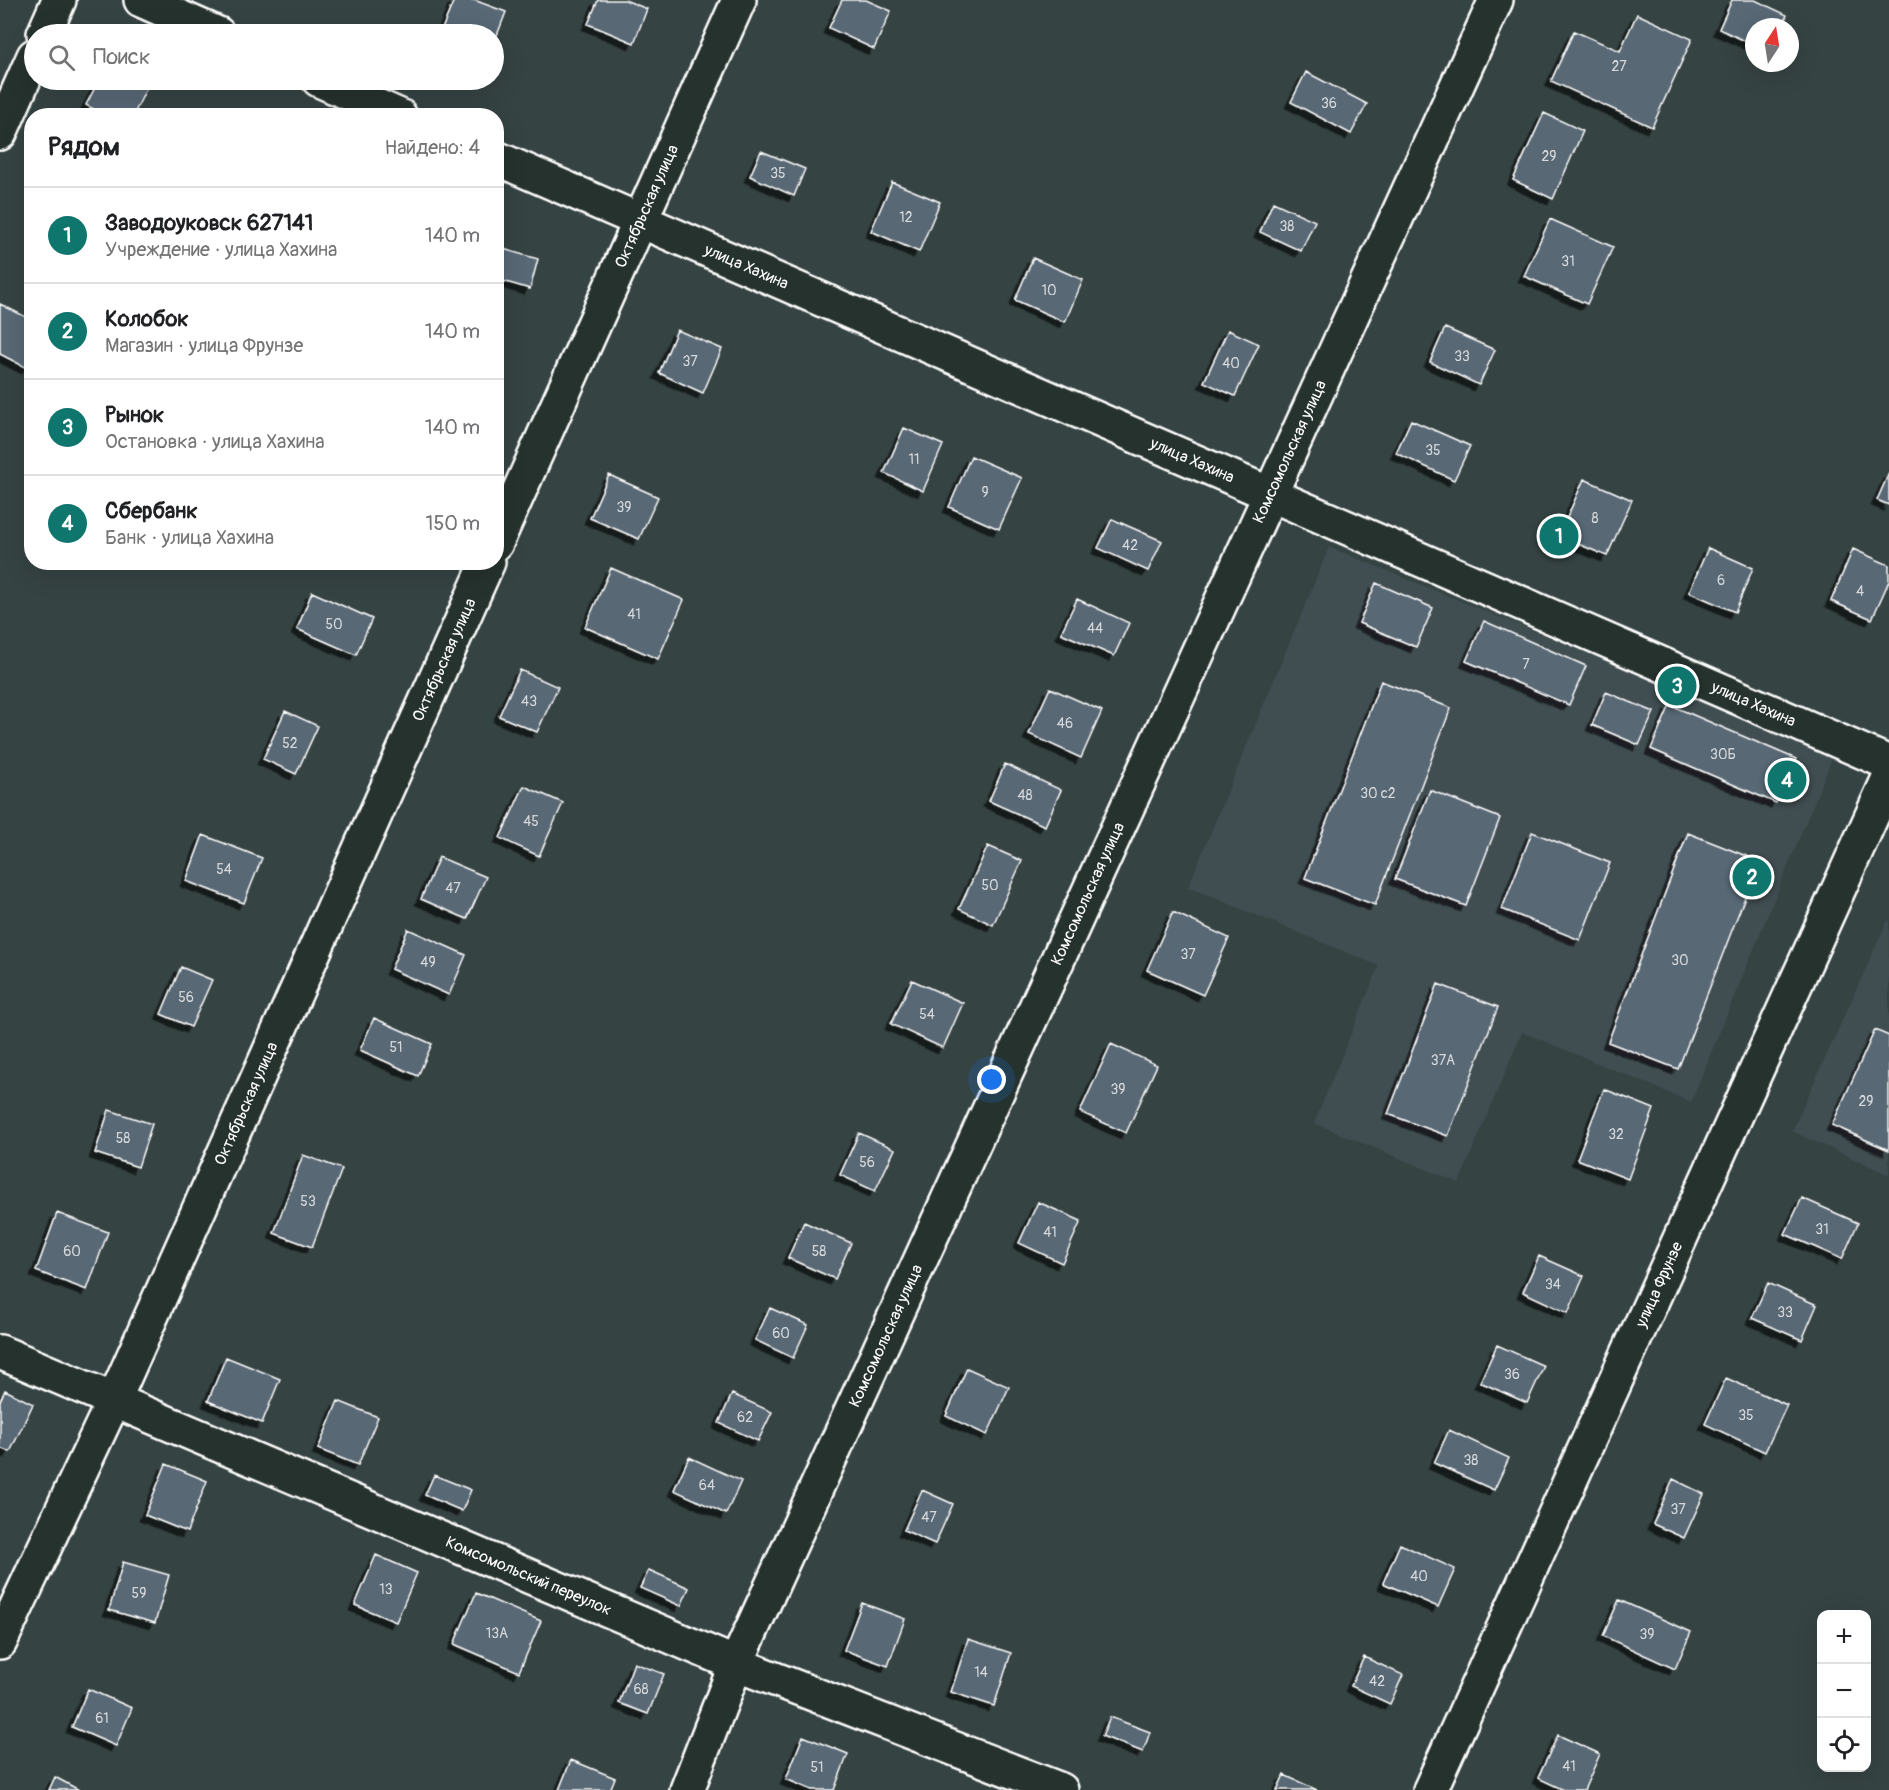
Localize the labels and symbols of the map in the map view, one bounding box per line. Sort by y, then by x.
north arrow [1745,18,1799,72]
house number: 27 [1611,58,1627,75]
house number: 36 [1321,95,1337,112]
street label: Октябрьская улица [610,141,683,271]
house number: 29 [1541,148,1557,165]
house number: 35 [770,165,786,182]
house number: 12 [899,209,913,226]
house number: 38 [1280,218,1294,235]
street label: улица Хахина [700,239,792,294]
house number: 31 [1561,253,1575,270]
house number: 10 [1041,282,1057,299]
house number: 33 [1454,348,1470,365]
house number: 37 [682,353,698,370]
house number: 40 [1222,355,1240,372]
street label: Комсомольская улица [1248,377,1331,526]
street label: улица Хахина [1146,433,1237,487]
house number: 35 [1425,442,1441,459]
house number: 11 [909,451,919,468]
house number: 9 [981,484,989,501]
house number: 39 [616,499,632,516]
house number: 8 [1591,510,1599,527]
pin: 1 [1540,514,1578,558]
house number: 42 [1122,537,1138,554]
house number: 6 [1717,572,1725,589]
house number: 4 [1856,583,1864,600]
street label: Октябрьская улица [408,595,481,725]
house number: 41 [627,606,641,623]
house number: 50 [325,616,343,633]
house number: 44 [1087,620,1103,637]
house number: 7 [1522,656,1530,673]
pin: 3 [1658,664,1696,708]
street label: улица Хахина [1707,677,1799,731]
house number: 43 [521,693,537,710]
house number: 46 [1057,715,1073,732]
house number: 52 [282,735,298,752]
house number: 30Б [1710,746,1736,763]
pin: 4 [1768,758,1806,802]
house number: 30 с2 [1360,785,1396,802]
house number: 48 [1017,787,1033,804]
house number: 45 [523,813,539,830]
street label: Комсомольская улица [1047,819,1129,968]
pin: 2 [1732,854,1772,900]
house number: 54 [216,861,232,878]
house number: 50 [981,877,999,894]
house number: 47 [445,880,461,897]
house number: 37 [1180,946,1196,963]
house number: 30 [1671,952,1689,969]
house number: 49 [420,954,436,971]
house number: 56 [178,989,194,1006]
house number: 54 [919,1006,935,1023]
street label: Октябрьская улица [210,1039,282,1168]
house number: 51 [389,1039,403,1056]
house number: 37А [1431,1052,1455,1069]
your location [977,1065,1006,1094]
house number: 39 [1110,1081,1126,1098]
house number: 29 [1858,1093,1874,1110]
house number: 32 [1608,1126,1624,1143]
house number: 58 [116,1130,130,1147]
house number: 56 [859,1154,875,1171]
house number: 53 [300,1193,316,1210]
house number: 31 [1815,1221,1829,1238]
house number: 41 [1043,1224,1057,1241]
street label: улица Фрунзе [1631,1238,1687,1332]
house number: 60 [63,1243,81,1260]
house number: 58 [812,1243,826,1260]
street label: Комсомольская улица [845,1261,927,1410]
house number: 34 [1545,1276,1561,1293]
house number: 33 [1777,1304,1793,1321]
house number: 60 [772,1325,790,1342]
house number: 36 [1504,1366,1520,1383]
house number: 35 [1738,1407,1754,1424]
house number: 62 [737,1409,753,1426]
house number: 38 [1464,1452,1478,1469]
house number: 64 [699,1477,715,1494]
house number: 37 [1670,1501,1686,1518]
house number: 47 [921,1509,937,1526]
street label: Комсомольский переулок [442,1532,614,1620]
house number: 40 [1410,1568,1428,1585]
house number: 13 [379,1581,393,1598]
house number: 59 [132,1585,146,1602]
house number: 13А [486,1625,508,1642]
house number: 39 [1639,1626,1655,1643]
house number: 14 [974,1664,988,1681]
house number: 42 [1369,1673,1385,1690]
house number: 68 [633,1681,649,1698]
house number: 61 [95,1710,109,1727]
house number: 41 [1562,1758,1576,1775]
house number: 51 [810,1759,824,1776]

